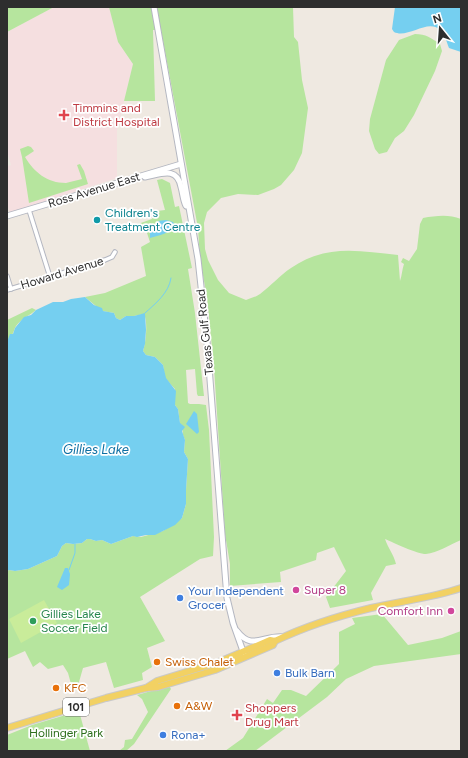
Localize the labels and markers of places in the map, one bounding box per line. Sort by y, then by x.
place label: Timmins and District Hospital [73,101,160,129]
marker: Timmins and District Hospital [58,109,70,121]
place label: Children's Treatment Centre [105,206,201,234]
marker: Children's Treatment Centre [92,215,102,225]
place label: Super 8 [304,583,346,597]
place label: Your Independent Grocer [188,584,284,612]
marker: Super 8 [291,585,301,595]
marker: Your Independent Grocer [175,593,185,603]
place label: Comfort Inn [378,604,443,618]
marker: Comfort Inn [446,606,456,616]
place label: Gillies Lake Soccer Field [41,607,107,635]
marker: Gillies Lake Soccer Field [28,616,38,626]
place label: Swiss Chalet [165,655,234,669]
marker: Swiss Chalet [152,657,162,667]
place label: Bulk Barn [285,666,335,680]
marker: Bulk Barn [272,668,282,678]
place label: KFC [64,681,87,695]
marker: KFC [51,683,61,693]
place label: A&W [185,699,213,713]
marker: A&W [172,701,182,711]
place label: Shoppers Drug Mart [245,701,299,729]
marker: Shoppers Drug Mart [232,710,242,720]
place label: Rona+ [171,728,206,742]
marker: Rona+ [158,730,168,740]

